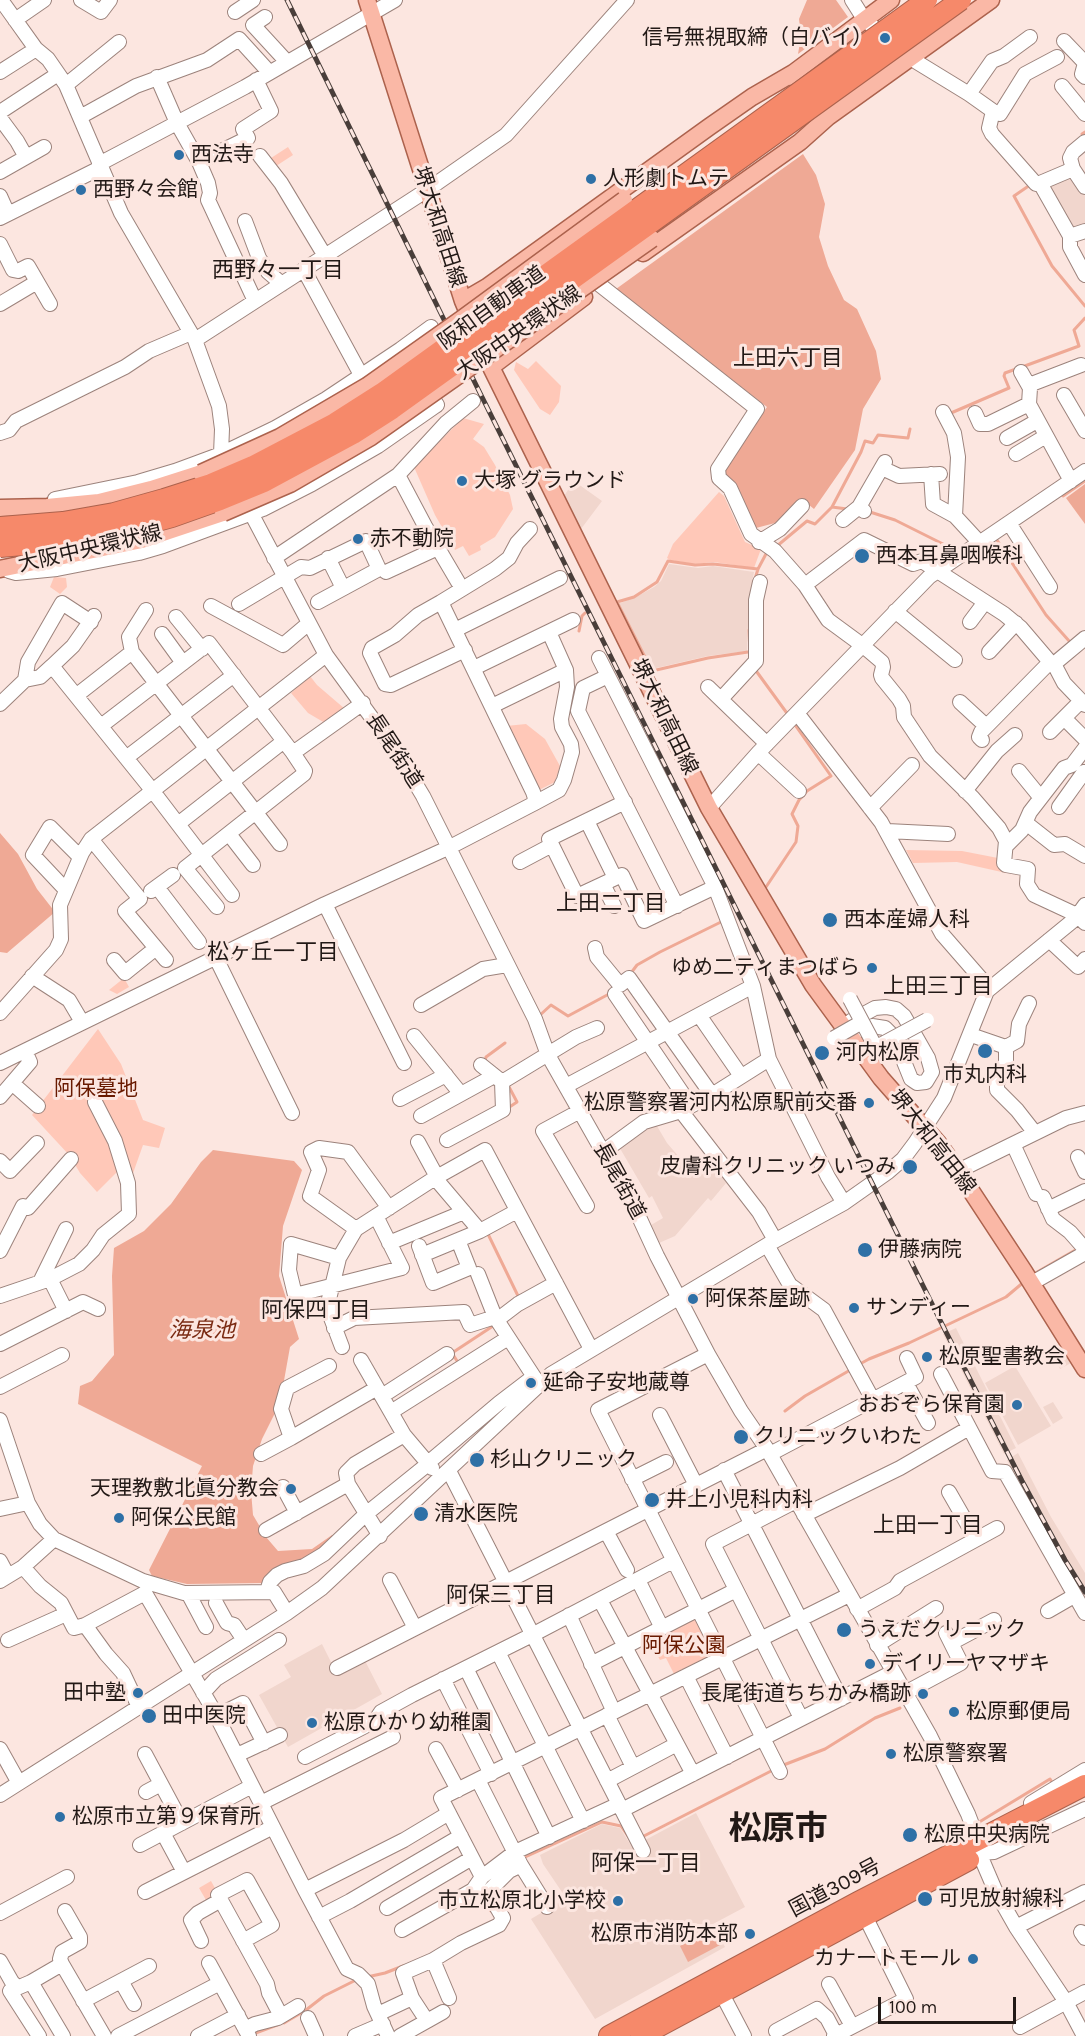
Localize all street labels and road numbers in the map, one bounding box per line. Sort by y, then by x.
street label: 堺大和高田線 [408,163,470,291]
street label: 阪和自動車道 [434,261,550,355]
street label: 大阪中央環状線 [452,281,586,385]
street label: 大阪中央環状線 [16,520,164,578]
street label: 堺大和高田線 [625,655,703,779]
street label: 長尾街道 [361,709,427,793]
street label: 堺大和高田線 [883,1085,981,1199]
street label: 長尾街道 [588,1138,650,1224]
street label: 国道309号 [785,1853,885,1923]

